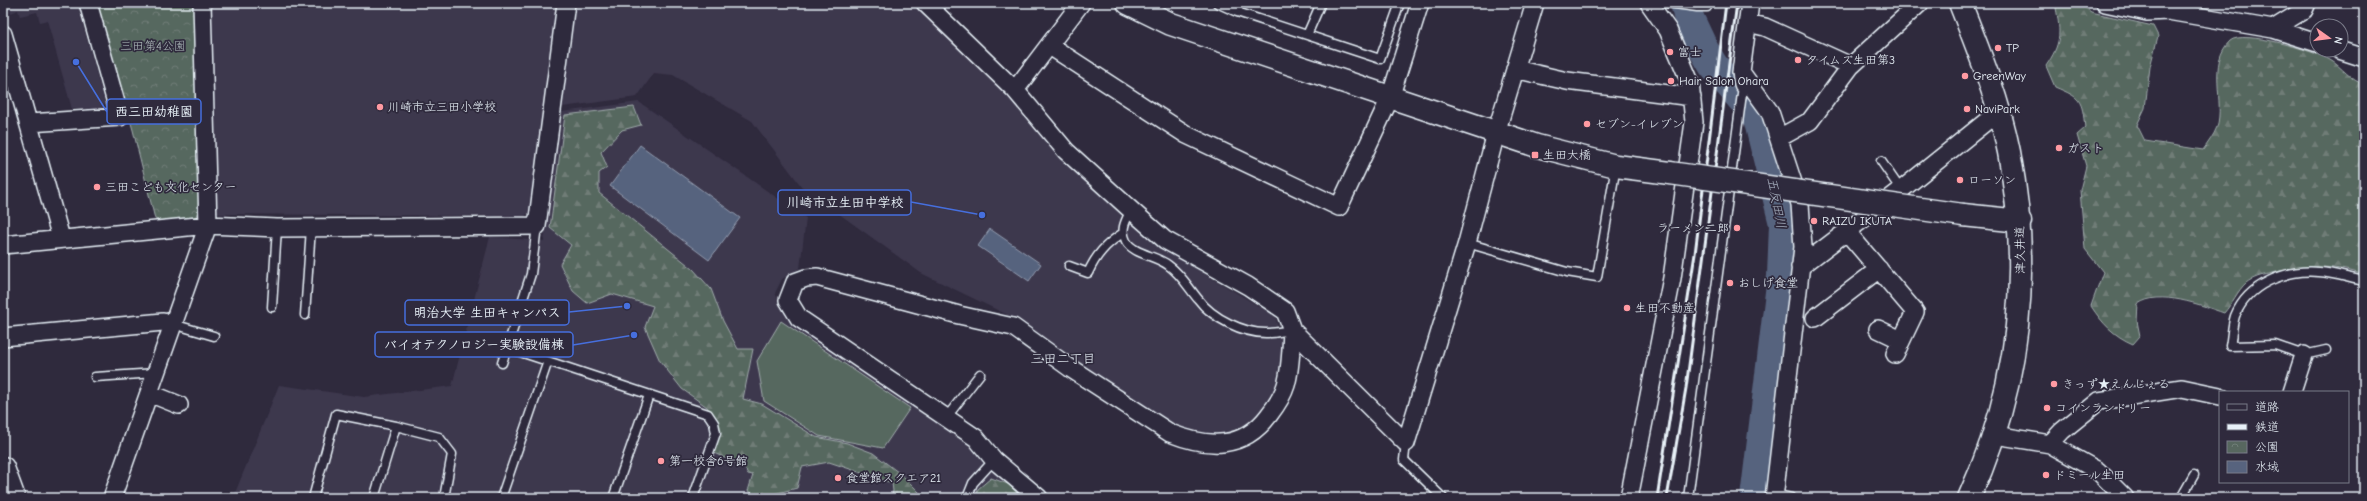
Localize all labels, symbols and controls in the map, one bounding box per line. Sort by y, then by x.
north arrow [2309,18,2349,58]
text: N [2331,35,2345,45]
park label: 三田第4公園 [120,39,186,53]
place label: TP [2006,41,2019,55]
marker: TP [1993,43,2003,53]
place label: 富士 [1678,45,1702,59]
marker: 富士 [1665,47,1675,57]
place label: タイムズ生田第3 [1806,53,1895,67]
marker: タイムズ生田第3 [1793,55,1803,65]
place label: GreenWay [1973,69,2027,83]
marker: GreenWay [1960,71,1970,81]
place label: Hair Salon Ohara [1679,74,1769,88]
marker: Hair Salon Ohara [1666,76,1676,86]
callout: 西三田幼稚園 [107,99,201,124]
place label: 川崎市立三田小学校 [388,100,496,114]
marker: 川崎市立三田小学校 [375,102,385,112]
place label: NaviPark [1975,102,2020,116]
text: 西三田幼稚園 [115,104,193,119]
marker: NaviPark [1962,104,1972,114]
place label: セブン-イレブン [1595,117,1684,131]
marker: セブン-イレブン [1582,119,1592,129]
place label: ガスト [2067,141,2104,155]
marker: ガスト [2054,143,2064,153]
place label: 生田大橋 [1543,148,1591,162]
marker: 生田大橋 [1530,150,1540,160]
place label: ローソン [1968,173,2016,187]
marker: ローソン [1955,175,1965,185]
water label: 五反田川 [1765,176,1789,230]
place label: 三田こども文化センター [105,180,237,194]
marker: 三田こども文化センター [92,182,102,192]
callout: 川崎市立生田中学校 [778,190,911,215]
text: 川崎市立生田中学校 [786,195,904,210]
place label: RAIZU IKUTA [1822,214,1892,228]
marker: RAIZU IKUTA [1809,216,1819,226]
place label: ラーメン二郎 [1657,221,1729,235]
marker: ラーメン二郎 [1732,223,1742,233]
street label: 津久井道 [2013,226,2027,274]
place label: おしげ食堂 [1738,276,1798,290]
marker: おしげ食堂 [1725,278,1735,288]
callout: 明治大学 生田キャンパス [405,300,569,325]
place label: 生田不動産 [1635,301,1695,315]
marker: 生田不動産 [1622,303,1632,313]
text: 明治大学 生田キャンパス [413,305,561,320]
callout: バイオテクノロジー実験設備棟 [375,332,573,357]
text: バイオテクノロジー実験設備棟 [384,337,564,352]
district label: 三田二丁目 [1030,351,1096,366]
place label: きっず★えんじぇる [2062,377,2170,391]
marker: きっず★えんじぇる [2049,379,2059,389]
legend [2219,391,2349,483]
text: 道路 [2255,400,2279,414]
place label: コインランドリー [2055,401,2151,415]
marker: コインランドリー [2042,403,2052,413]
text: 鉄道 [2255,420,2279,434]
text: 公園 [2255,440,2279,454]
place label: 第一校舎6号館 [669,454,748,468]
marker: 第一校舎6号館 [656,456,666,466]
text: 水域 [2255,460,2279,474]
place label: ドミール生田 [2054,468,2125,482]
marker: ドミール生田 [2041,470,2051,480]
place label: 食堂館スクエア21 [846,471,941,485]
marker: 食堂館スクエア21 [833,473,843,483]

